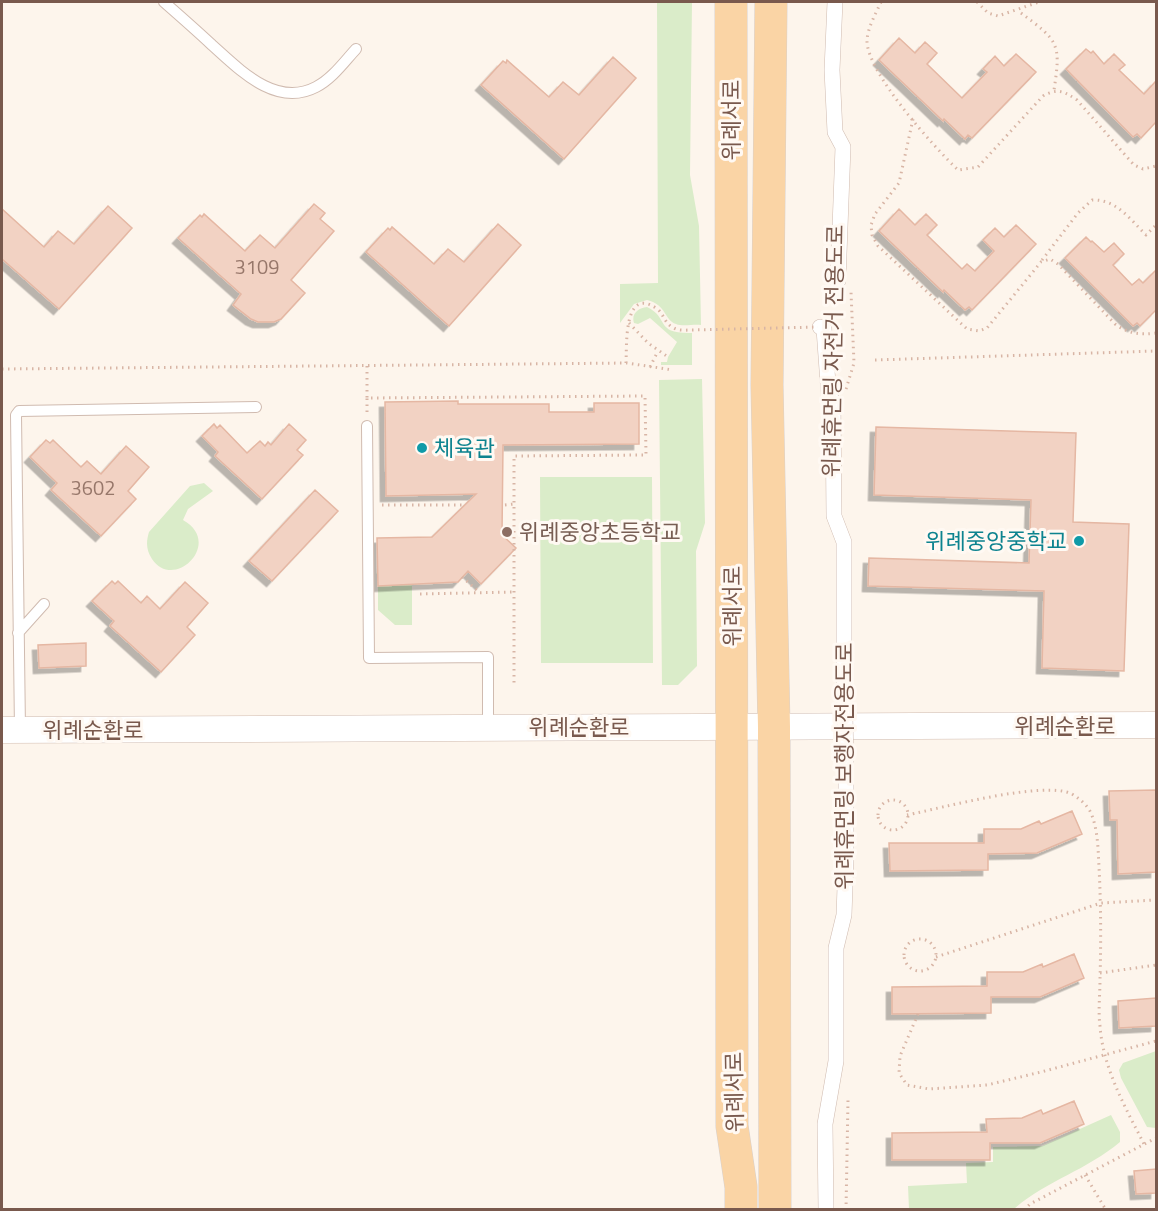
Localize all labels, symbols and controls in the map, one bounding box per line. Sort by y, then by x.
street label: 위례서로 [714,80,748,160]
street label: 위례휴먼링 자전거 전용도로 [814,224,852,478]
house number: 3109 [235,251,279,282]
place label: 체육관 [434,431,495,465]
marker: 체육관 [415,441,429,455]
house number: 3602 [71,472,115,503]
place label: 위례중앙초등학교 [519,515,681,549]
place label: 위례중앙중학교 [925,524,1067,558]
marker: 위례중앙초등학교 [500,525,514,539]
marker: 위례중앙중학교 [1072,534,1086,548]
street label: 위례서로 [715,566,749,646]
street label: 위례휴먼링 보행자전용도로 [827,642,861,890]
street label: 위례순환로 [1014,709,1116,743]
street label: 위례순환로 [528,710,630,744]
street label: 위례순환로 [42,713,144,747]
street label: 위례서로 [716,1051,752,1133]

